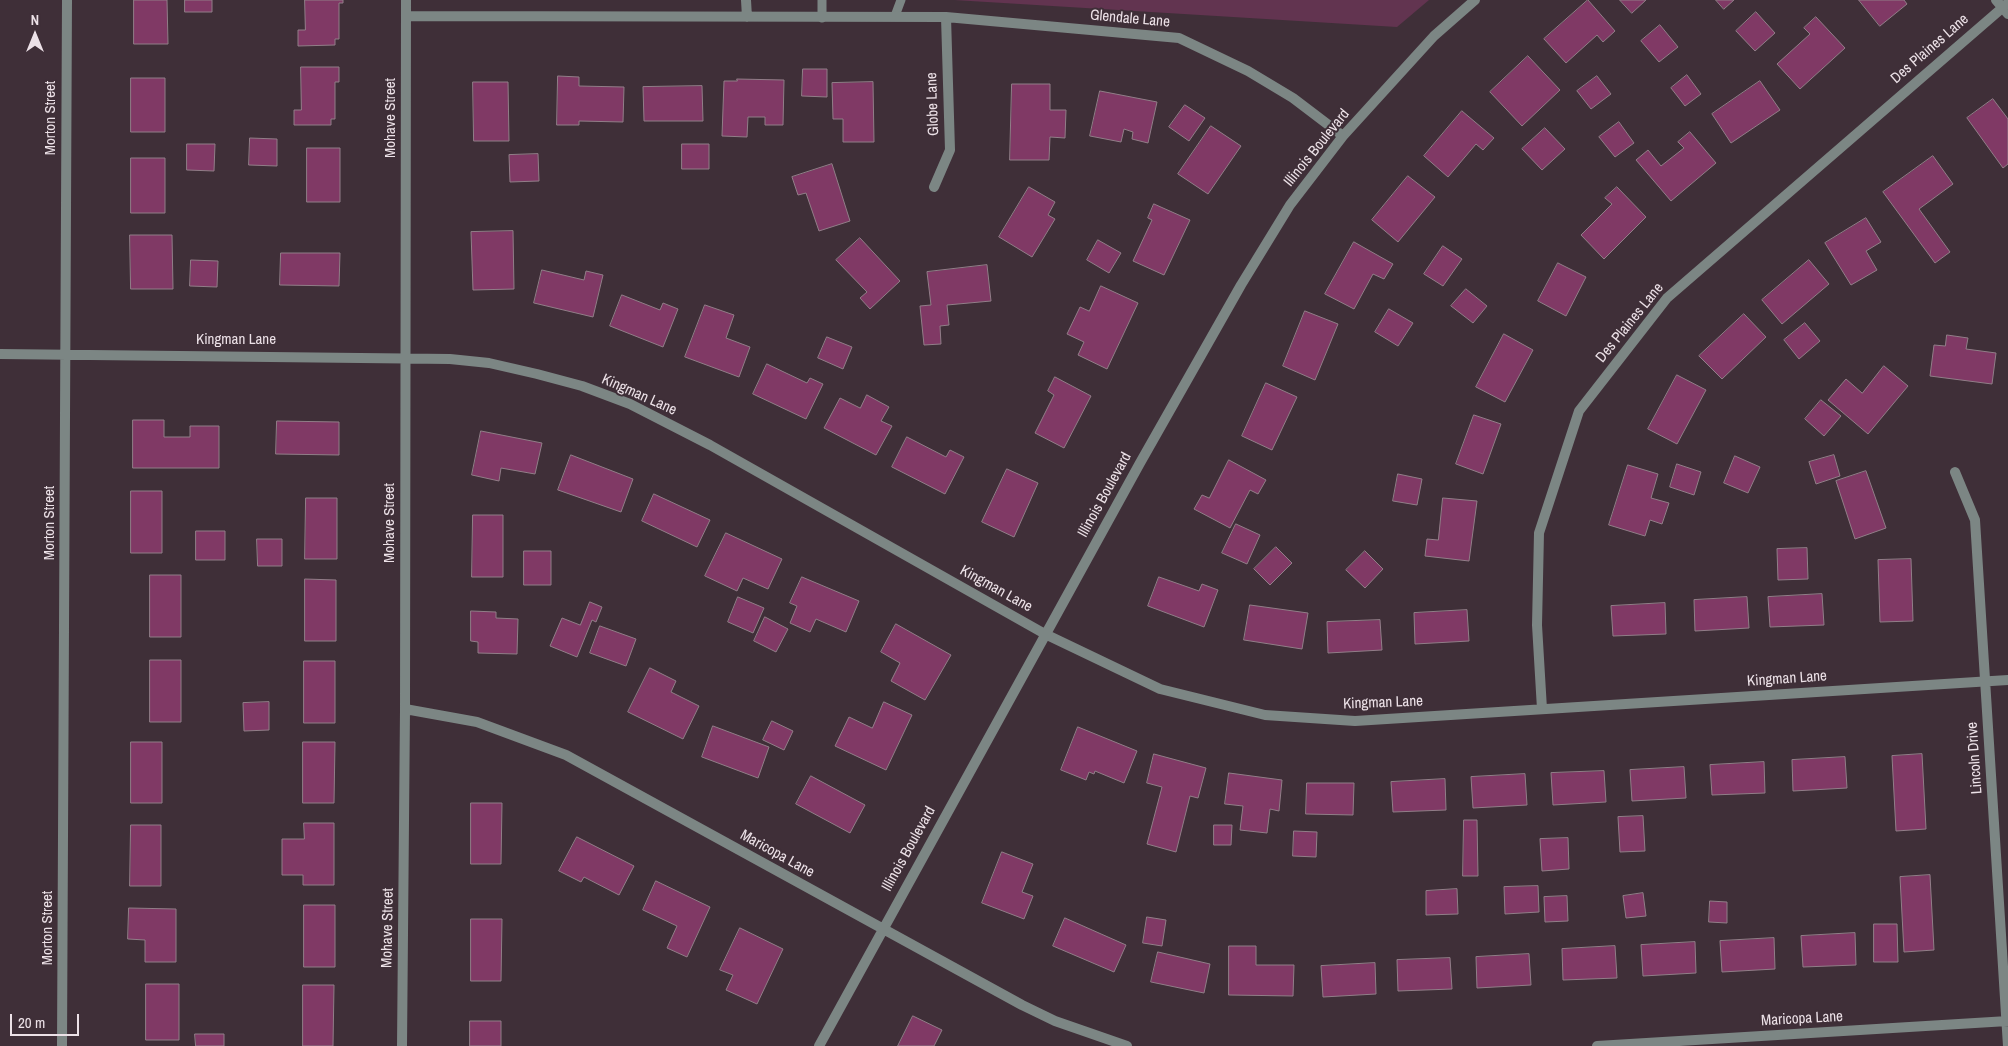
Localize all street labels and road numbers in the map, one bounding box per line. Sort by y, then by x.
street label: Glendale Lane [1089,7,1171,31]
street label: Des Plaines Lane [1887,10,1973,88]
street label: Globe Lane [923,72,943,136]
street label: Mohave Street [382,78,400,158]
street label: Morton Street [42,81,60,155]
street label: Illinois Boulevard [1280,106,1354,190]
street label: Des Plaines Lane [1592,280,1668,366]
street label: Kingman Lane [196,331,276,349]
street label: Kingman Lane [599,371,679,419]
street label: Illinois Boulevard [1074,449,1136,541]
street label: Mohave Street [381,483,399,563]
street label: Morton Street [41,486,59,560]
street label: Kingman Lane [957,562,1035,616]
street label: Kingman Lane [1746,667,1828,691]
street label: Kingman Lane [1343,693,1423,713]
street label: Lincoln Drive [1963,721,1987,795]
street label: Illinois Boulevard [878,803,940,895]
street label: Maricopa Lane [737,826,817,882]
street label: Mohave Street [378,888,398,968]
street label: Morton Street [39,891,57,965]
street label: Maricopa Lane [1761,1008,1843,1030]

